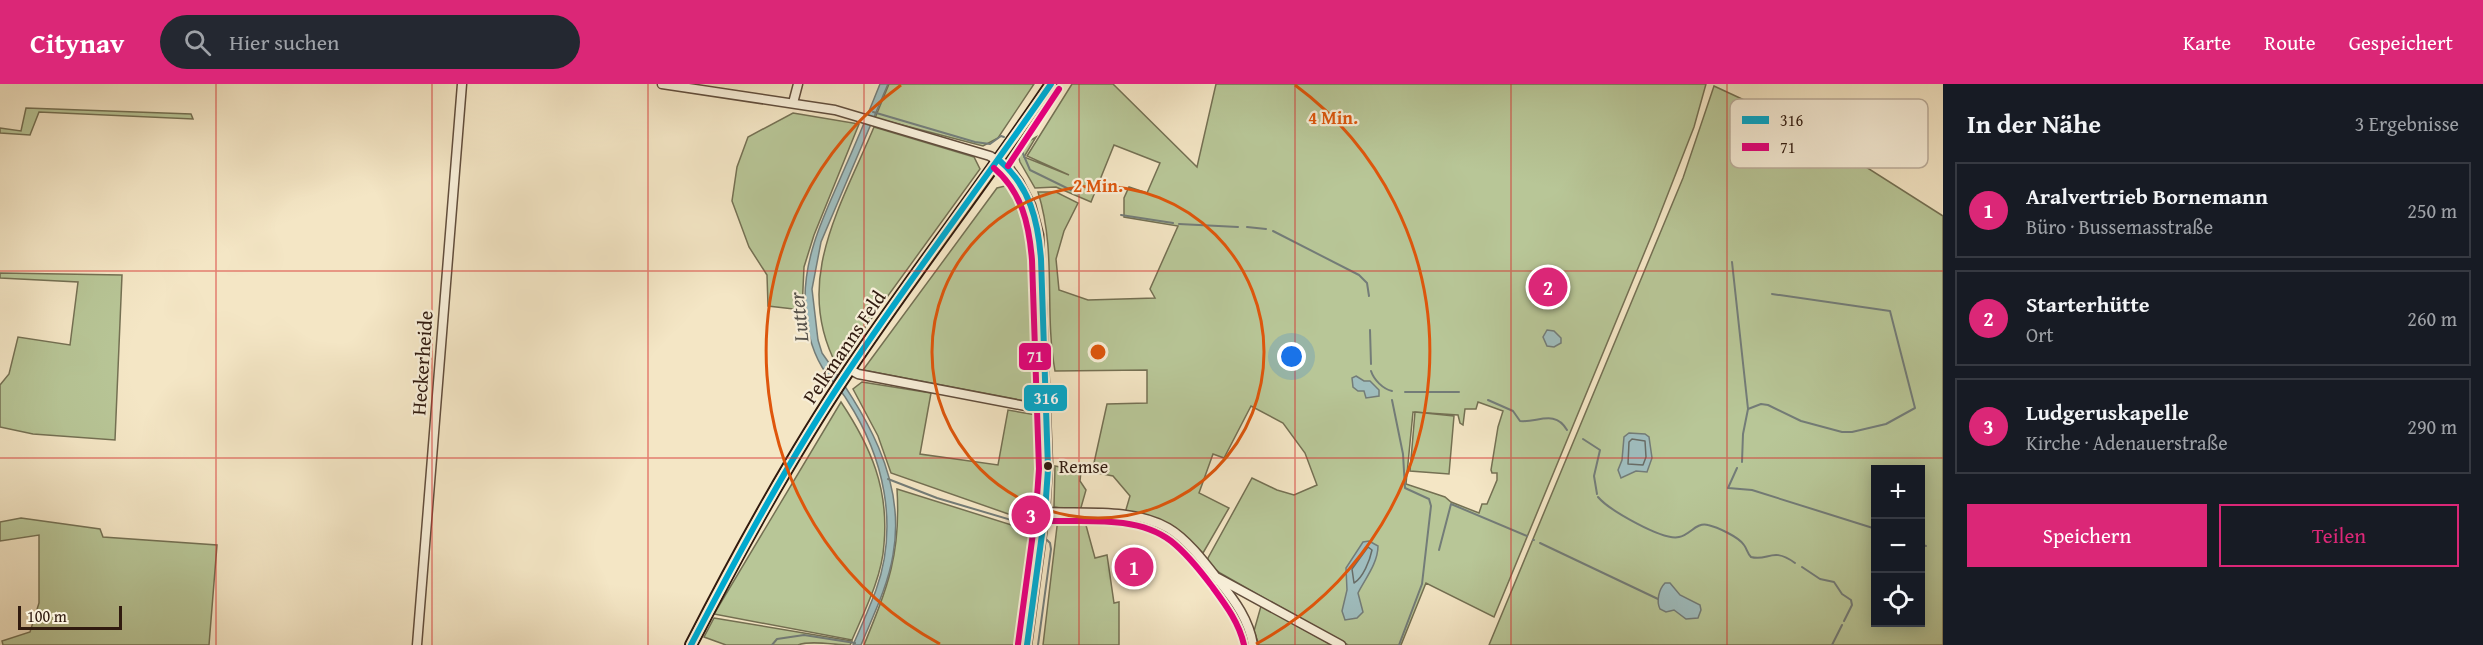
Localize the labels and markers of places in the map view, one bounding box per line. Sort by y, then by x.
pin: 2 [1528,264,1568,310]
centre of rings [1088,342,1108,362]
place label: Remse [1059,453,1108,480]
marker: Remse [1042,460,1054,472]
pin: 3 [1012,492,1050,538]
pin: 1 [1114,544,1154,590]

